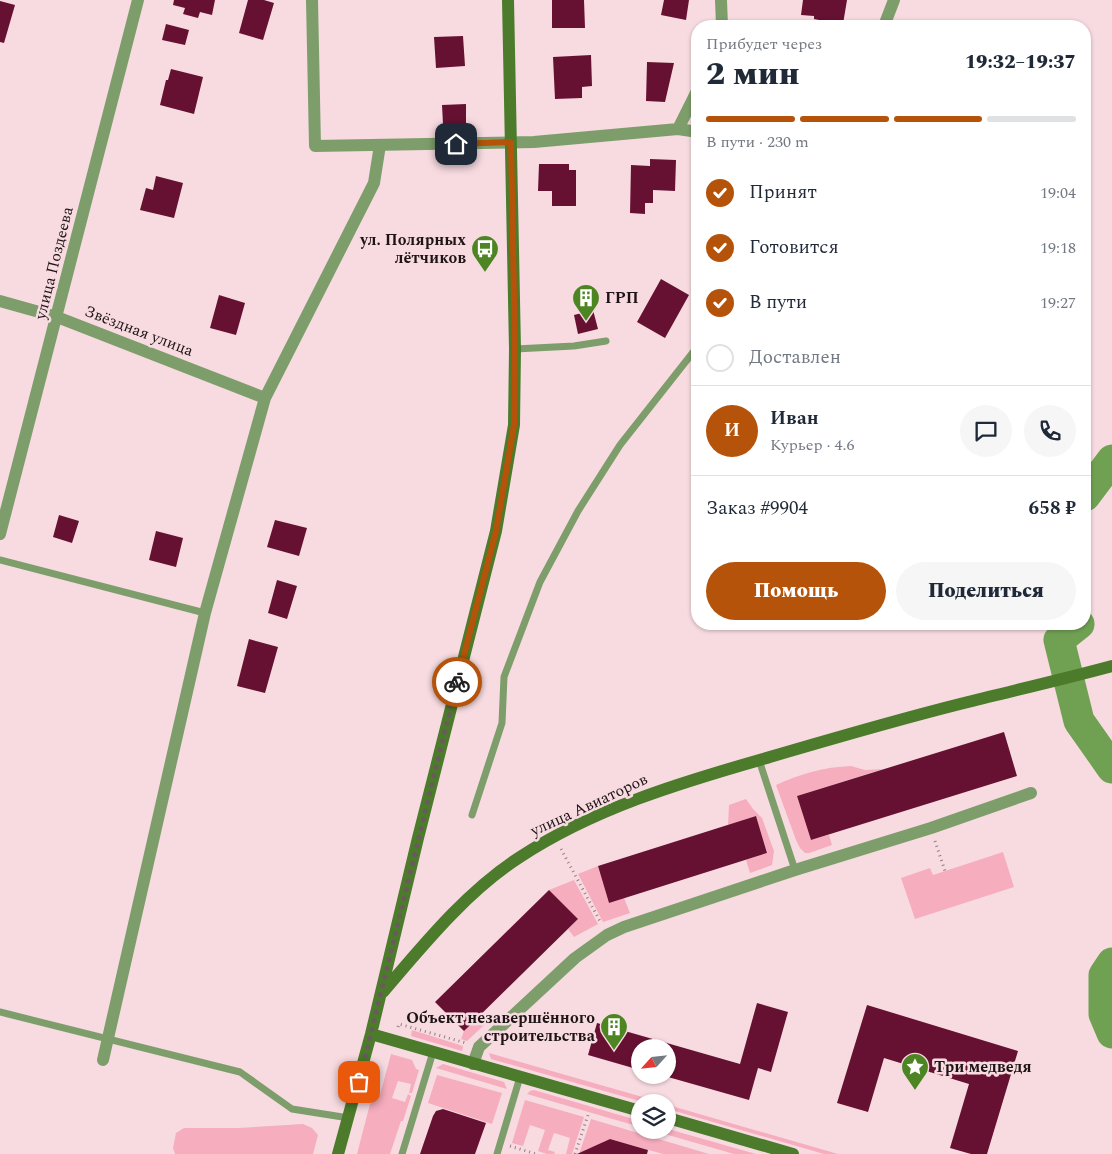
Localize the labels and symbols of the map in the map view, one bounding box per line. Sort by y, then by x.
pin [435,123,477,165]
street label: улица Поздеева [28,204,80,323]
place label: ул. Полярных лётчиков [359,228,466,270]
bus stop icon: ул. Полярных лётчиков [470,234,500,273]
building icon: ГРП [571,283,601,322]
place label: ГРП [605,286,639,310]
street label: Звёздная улица [81,299,197,363]
courier [432,657,482,707]
street label: улица Авиаторов [526,767,652,843]
place label: Объект незавершённого строительства [406,1006,596,1048]
building icon: Объект незавершённого строительства [599,1012,629,1051]
north arrow [631,1039,676,1084]
place icon: Три медведя [900,1052,930,1091]
place label: Три медведя [934,1055,1032,1079]
pin [338,1061,380,1103]

